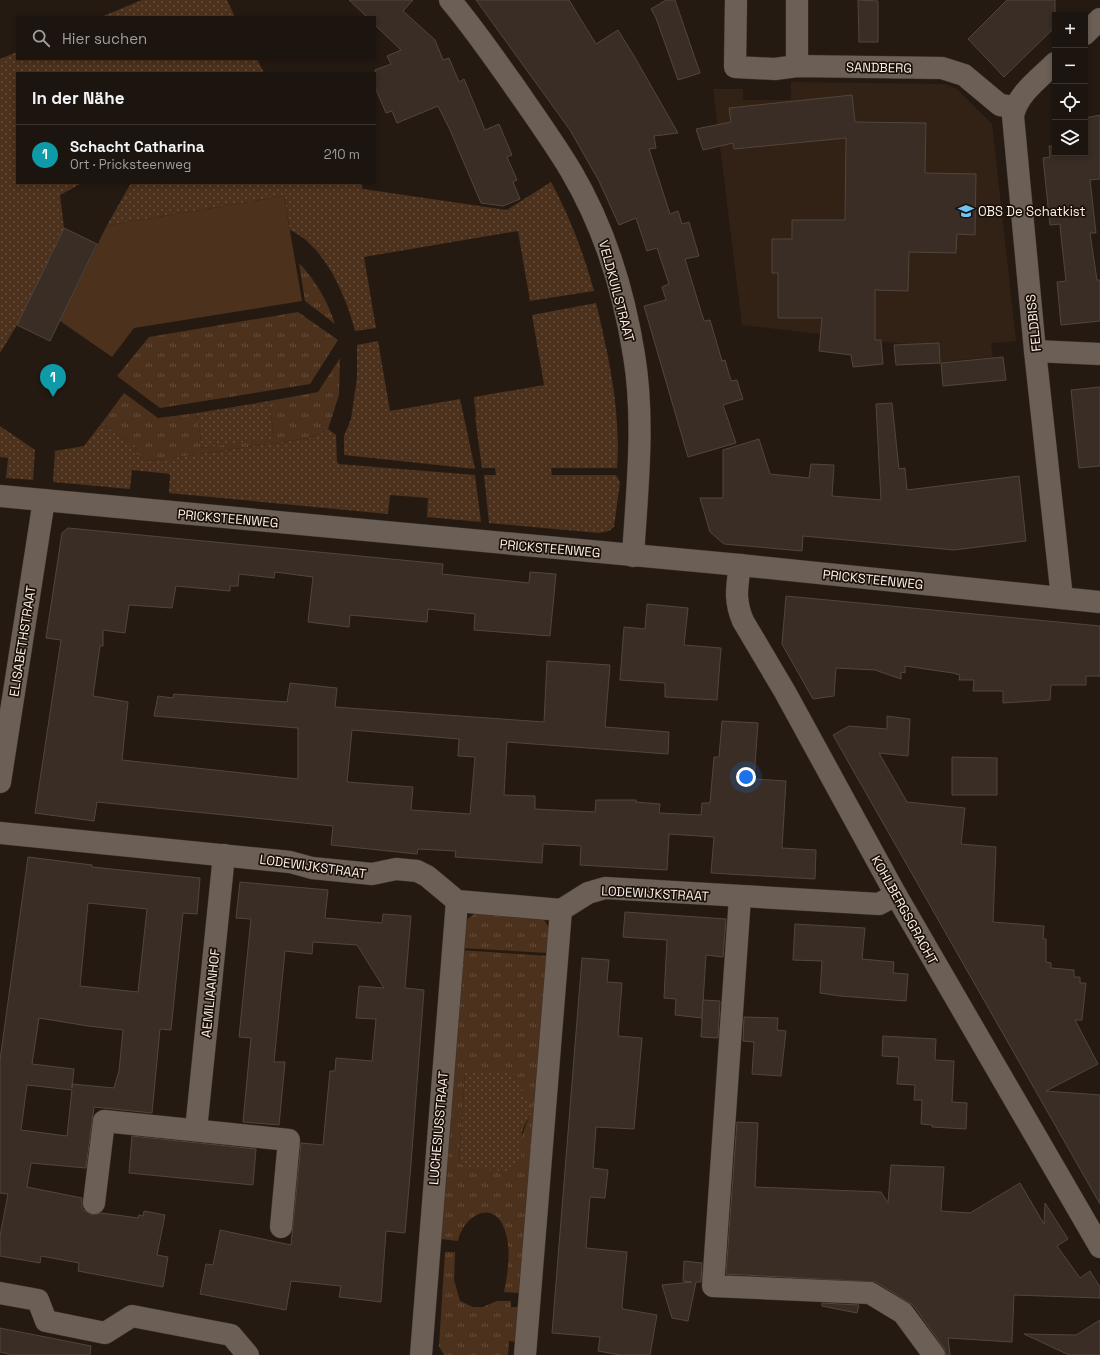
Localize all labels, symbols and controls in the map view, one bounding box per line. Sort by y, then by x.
map controls [1052,12,1088,156]
button: + [1052,12,1088,48]
search box [16,16,376,60]
icon: search [30,27,52,49]
text: Hier suchen [62,29,147,48]
button: − [1052,48,1088,84]
street label: SANDBERG [846,58,912,77]
button: locate [1052,84,1088,120]
text: In der Nähe [32,87,124,109]
button: layers [1052,120,1088,156]
text: Schacht Catharina [70,137,205,156]
text: 1 [42,146,48,163]
text: 210 m [324,146,360,163]
text: Ort · Pricksteenweg [70,156,191,173]
school or university icon: OBS De Schatkist [957,202,975,220]
place label: OBS De Schatkist [978,203,1086,220]
street label: VELDKUILSTRAAT [595,238,638,344]
street label: FELDBISS [1022,293,1045,352]
pin: 1 [40,364,66,397]
street label: PRICKSTEENWEG [177,506,279,531]
street label: PRICKSTEENWEG [499,536,601,561]
street label: PRICKSTEENWEG [822,566,924,593]
street label: ELISABETHSTRAAT [5,584,40,698]
your location [736,767,756,787]
street label: LODEWIJKSTRAAT [258,851,368,882]
street label: KOHLBERGSGRACHT [868,853,942,968]
street label: LODEWIJKSTRAAT [601,882,710,905]
street label: AEMILIAANHOF [197,948,224,1038]
street label: LUCHESIUSSTRAAT [425,1070,452,1186]

